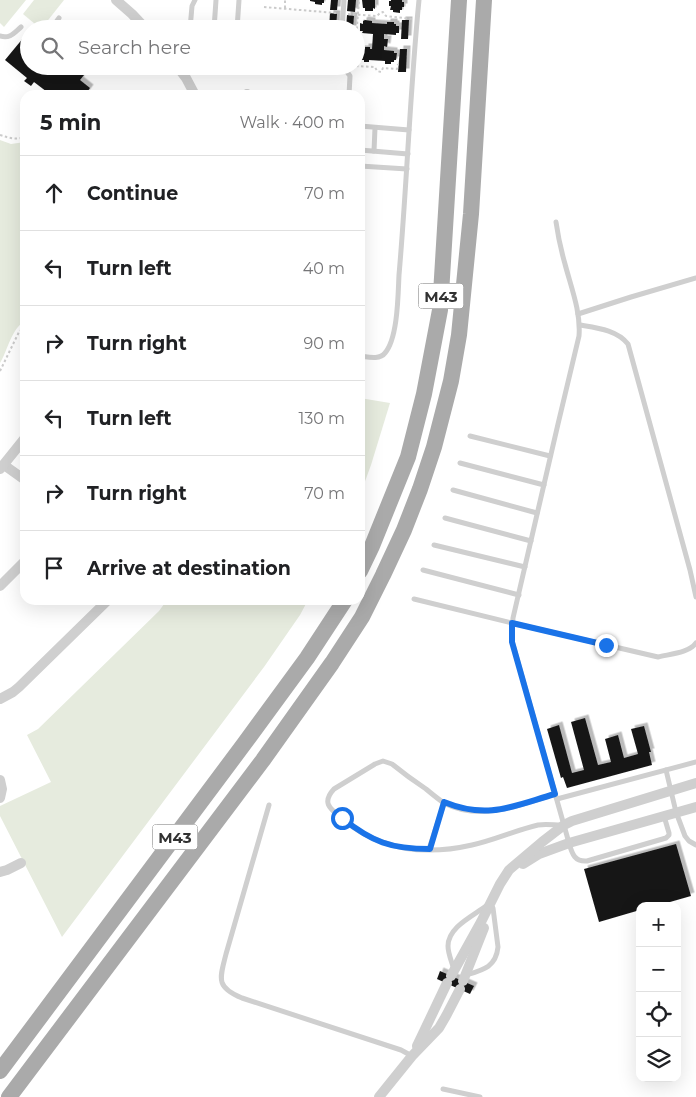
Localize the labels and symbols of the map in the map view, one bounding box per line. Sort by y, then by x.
road number: M43 [418,284,464,308]
route end [595,634,618,657]
route start [331,807,354,830]
road number: M43 [152,824,198,850]

